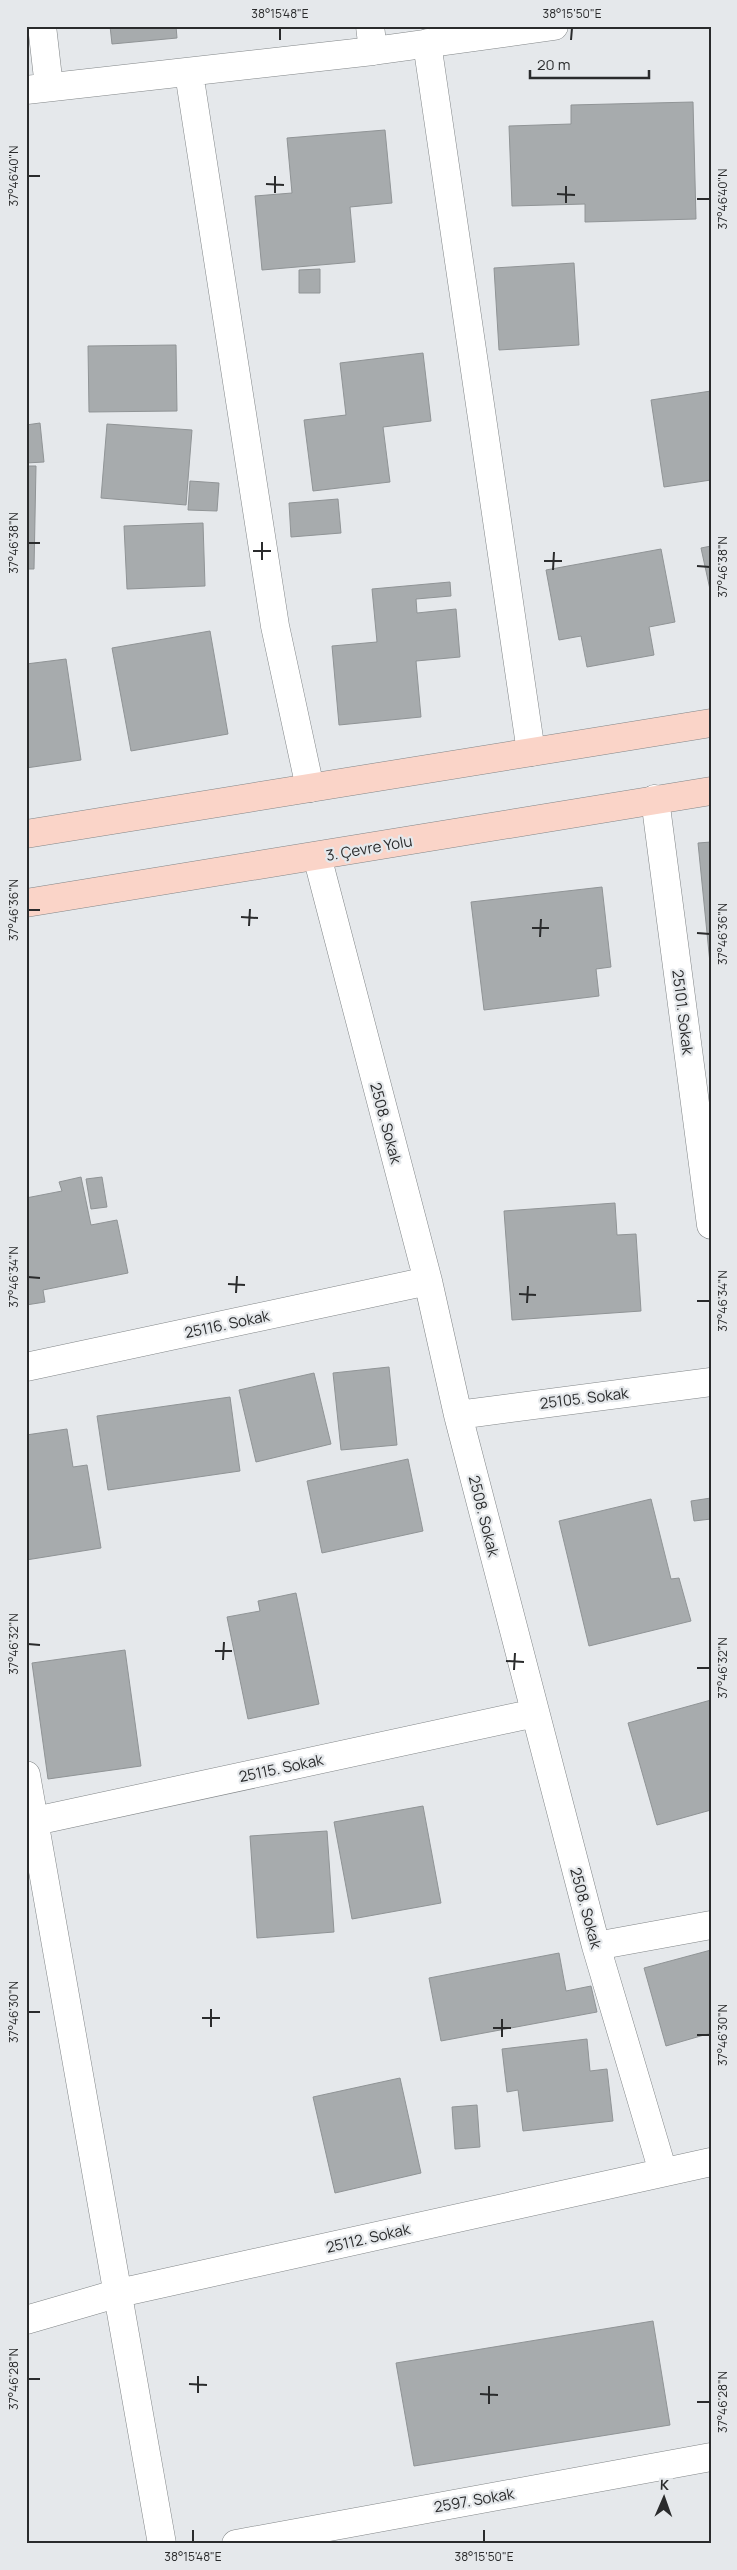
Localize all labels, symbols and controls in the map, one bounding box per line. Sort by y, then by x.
text: 38°15'48"E [251,5,309,22]
text: 38°15'50"E [543,5,602,22]
scale bar [530,48,648,80]
text: 20 m [537,54,570,75]
text: 37°46'40"N [5,145,22,207]
text: 37°46'40"N [714,168,731,230]
text: 37°46'38"N [5,512,22,574]
text: 37°46'38"N [714,536,731,598]
street label: 3. Çevre Yolu [324,830,414,866]
text: 37°46'36"N [5,879,22,941]
text: 37°46'36"N [714,903,731,965]
street label: 25101. Sokak [667,968,699,1056]
street label: 2508. Sokak [365,1080,407,1166]
text: 37°46'34"N [5,1246,22,1308]
text: 37°46'34"N [714,1270,731,1332]
street label: 25116. Sokak [183,1305,272,1343]
street label: 25105. Sokak [539,1382,630,1414]
street label: 2508. Sokak [464,1473,504,1559]
text: 37°46'32"N [5,1613,22,1675]
text: 37°46'32"N [714,1637,731,1699]
street label: 25115. Sokak [237,1749,326,1787]
street label: 2508. Sokak [565,1865,607,1951]
text: 37°46'30"N [5,1981,22,2043]
text: 37°46'30"N [714,2004,731,2066]
street label: 25112. Sokak [324,2218,413,2258]
text: 37°46'28"N [5,2348,22,2410]
text: 37°46'28"N [714,2371,731,2433]
north arrow [640,2472,690,2522]
text: K [660,2475,670,2494]
street label: 2597. Sokak [432,2483,516,2517]
text: 38°15'48"E [164,2548,222,2565]
text: 38°15'50"E [455,2548,514,2565]

